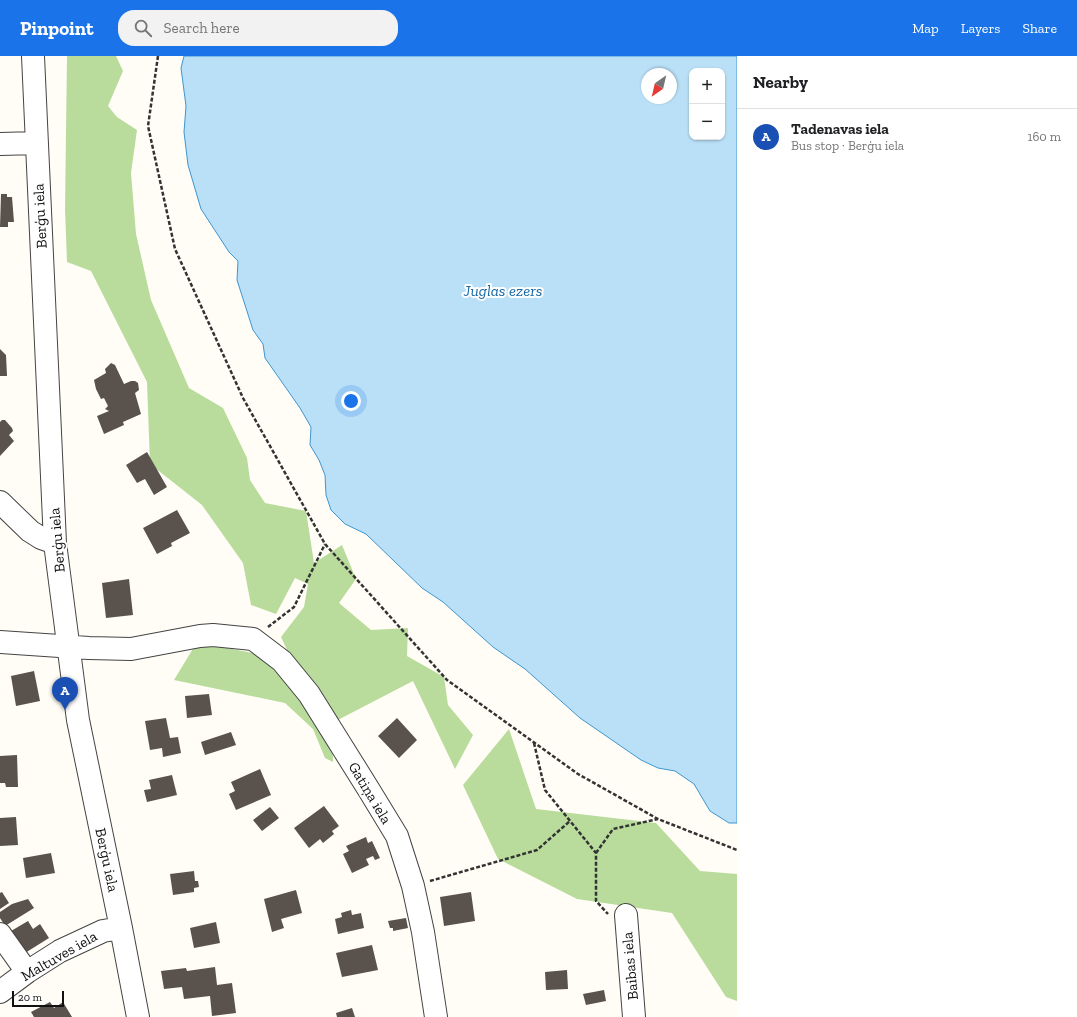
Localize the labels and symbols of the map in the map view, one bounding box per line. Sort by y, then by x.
north arrow [641,68,677,104]
street label: Berģu iela [29,183,51,249]
water label: Juglas ezers [463,281,542,300]
your location [341,391,361,411]
street label: Berģu iela [45,507,69,573]
pin: A [52,677,78,710]
street label: Gatiņa iela [344,759,396,827]
street label: Berģu iela [91,826,123,894]
street label: Maltuves iela [18,927,100,985]
street label: Baibas iela [618,931,642,1001]
scale bar [12,989,64,1008]

